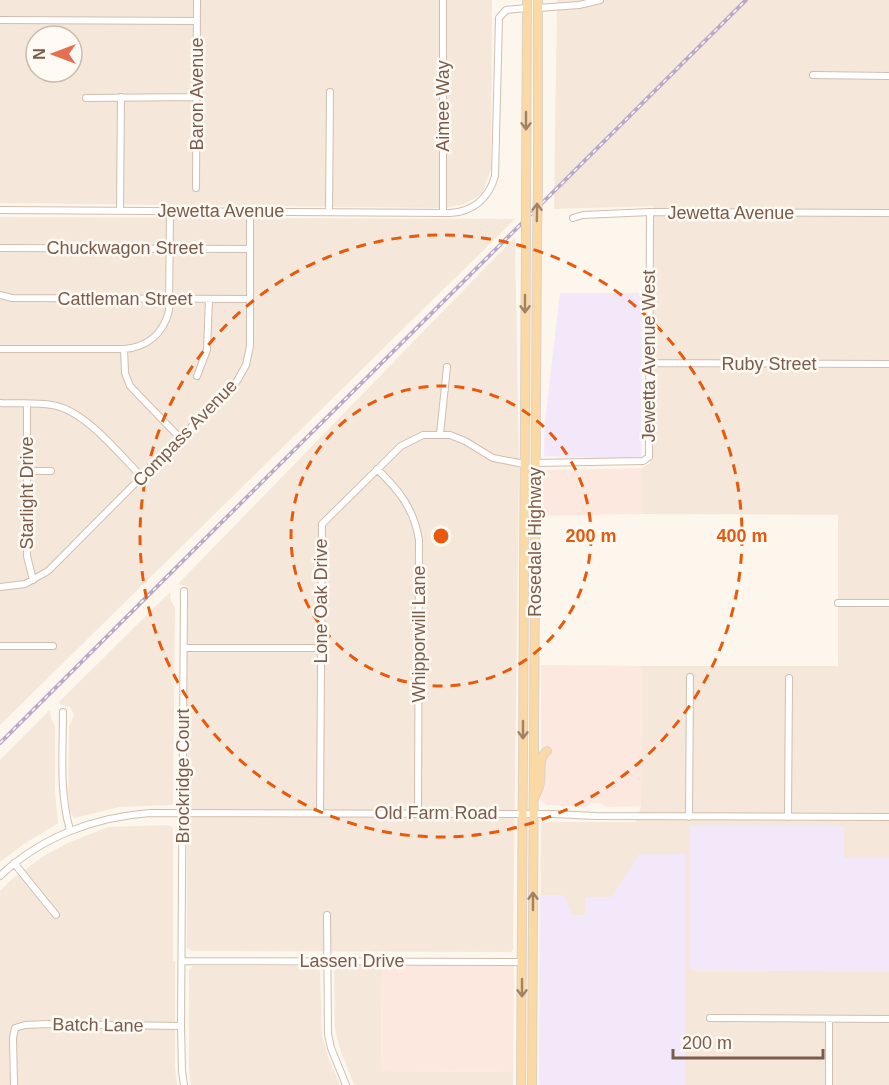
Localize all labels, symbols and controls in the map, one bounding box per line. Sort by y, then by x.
north arrow [24,24,84,84]
street label: Baron Avenue [187,38,207,150]
text: N [31,48,48,60]
street label: Aimee Way [433,60,453,152]
one-way arrow [520,111,532,131]
street label: Jewetta Avenue [158,201,284,221]
one-way arrow [532,202,543,222]
street label: Jewetta Avenue [668,203,794,223]
street label: Chuckwagon Street [46,238,204,258]
street label: Jewetta Avenue West [639,270,659,442]
street label: Cattleman Street [57,289,193,309]
one-way arrow [519,294,531,314]
street label: Ruby Street [721,354,817,374]
street label: Compass Avenue [129,375,241,491]
street label: Starlight Drive [17,436,37,550]
street label: Rosedale Highway [525,467,545,617]
centre of rings [431,526,451,546]
text: 200 m [565,526,617,546]
text: 400 m [716,526,768,546]
street label: Lone Oak Drive [311,538,331,664]
street label: Whipporwill Lane [409,565,429,703]
street label: Brockridge Court [173,708,193,844]
one-way arrow [517,720,529,740]
street label: Old Farm Road [374,803,498,823]
one-way arrow [527,891,539,911]
street label: Lassen Drive [299,951,405,971]
one-way arrow [516,978,527,998]
street label: Batch Lane [52,1014,144,1036]
scale bar [673,1022,823,1060]
text: 200 m [682,1033,732,1053]

